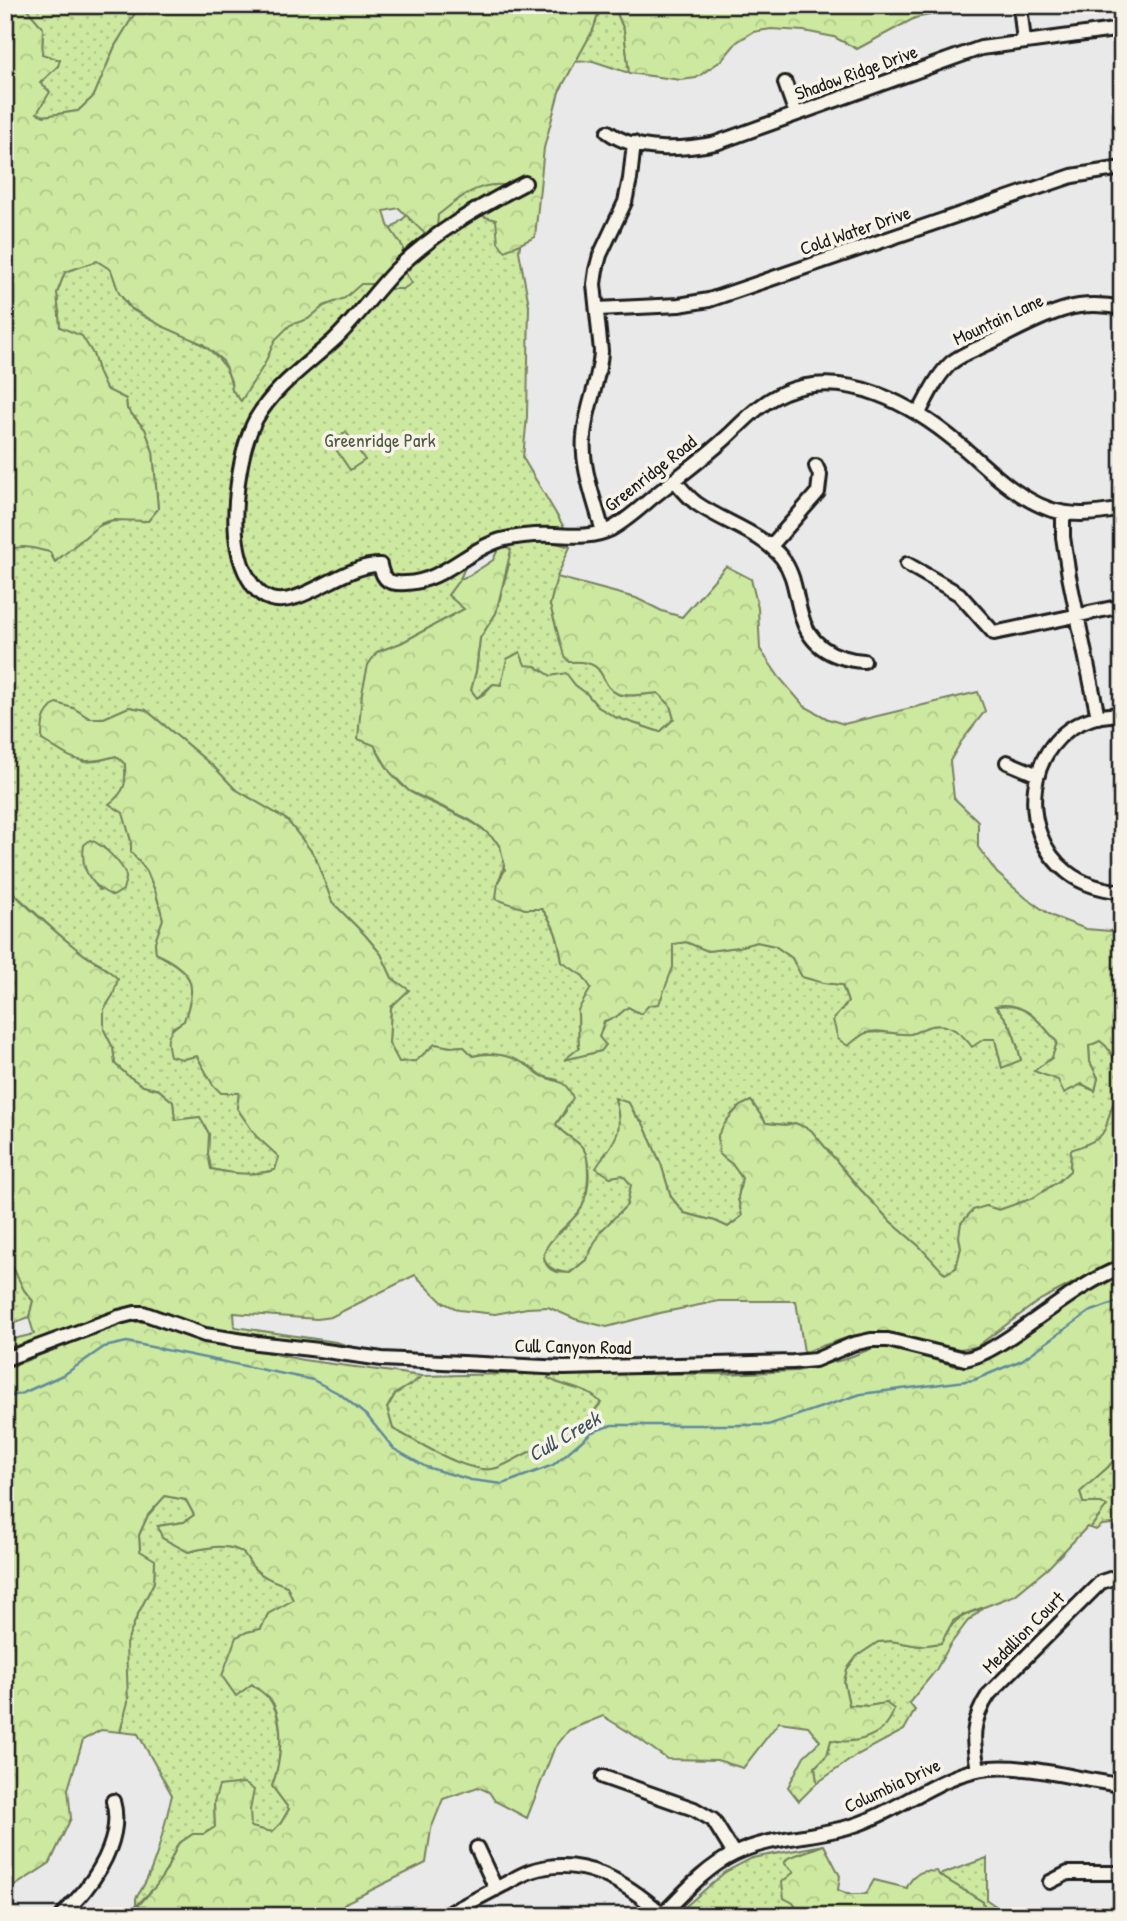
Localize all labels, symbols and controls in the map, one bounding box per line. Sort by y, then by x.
street label: Shadow Ridge Drive [791,38,921,106]
street label: Cold Water Drive [796,199,914,261]
street label: Mountain Lane [949,287,1048,351]
park label: Greenridge Park [324,427,436,453]
street label: Greenridge Road [598,428,702,517]
street label: Cull Canyon Road [514,1332,632,1360]
water label: Cull Creek [523,1403,607,1468]
street label: Medallion Court [976,1585,1070,1679]
street label: Columbia Drive [840,1751,945,1819]

